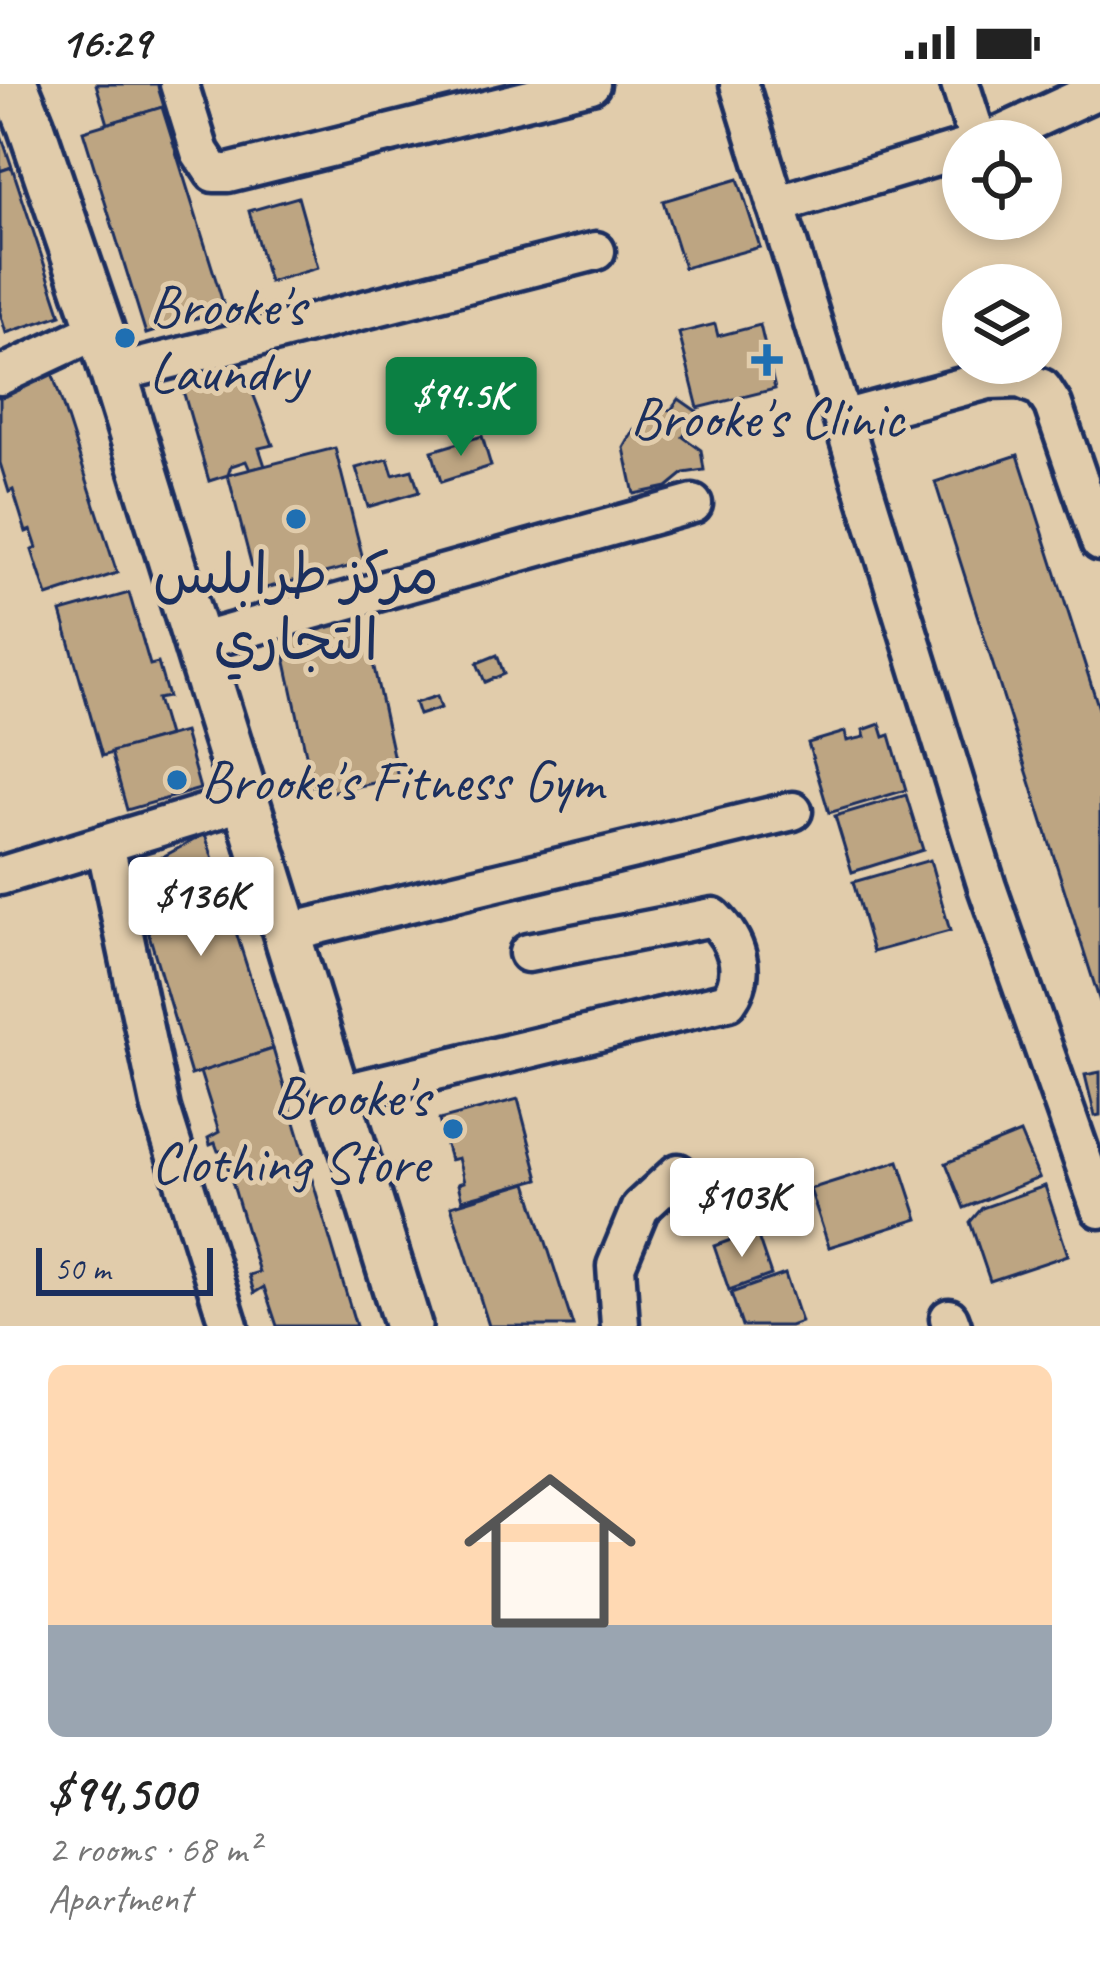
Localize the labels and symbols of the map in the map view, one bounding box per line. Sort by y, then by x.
place label: Brooke's Laundry [149,270,312,408]
marker: Brooke's Laundry [112,325,138,351]
marker: Brooke's Clinic [751,344,783,376]
pin: $94.5K [363,357,559,459]
place label: Brooke's Clinic [630,382,906,454]
marker: مركز طرابلس التجاري [283,506,309,532]
place label: مركز طرابلس التجاري [153,538,439,680]
place label: Brooke's Fitness Gym [201,745,608,817]
marker: Brooke's Fitness Gym [164,767,190,793]
pin: $136K [117,857,285,959]
place label: Brooke's Clothing Store [151,1061,435,1199]
marker: Brooke's Clothing Store [440,1116,466,1142]
pin: $103K [658,1158,826,1260]
scale bar [36,1242,213,1295]

